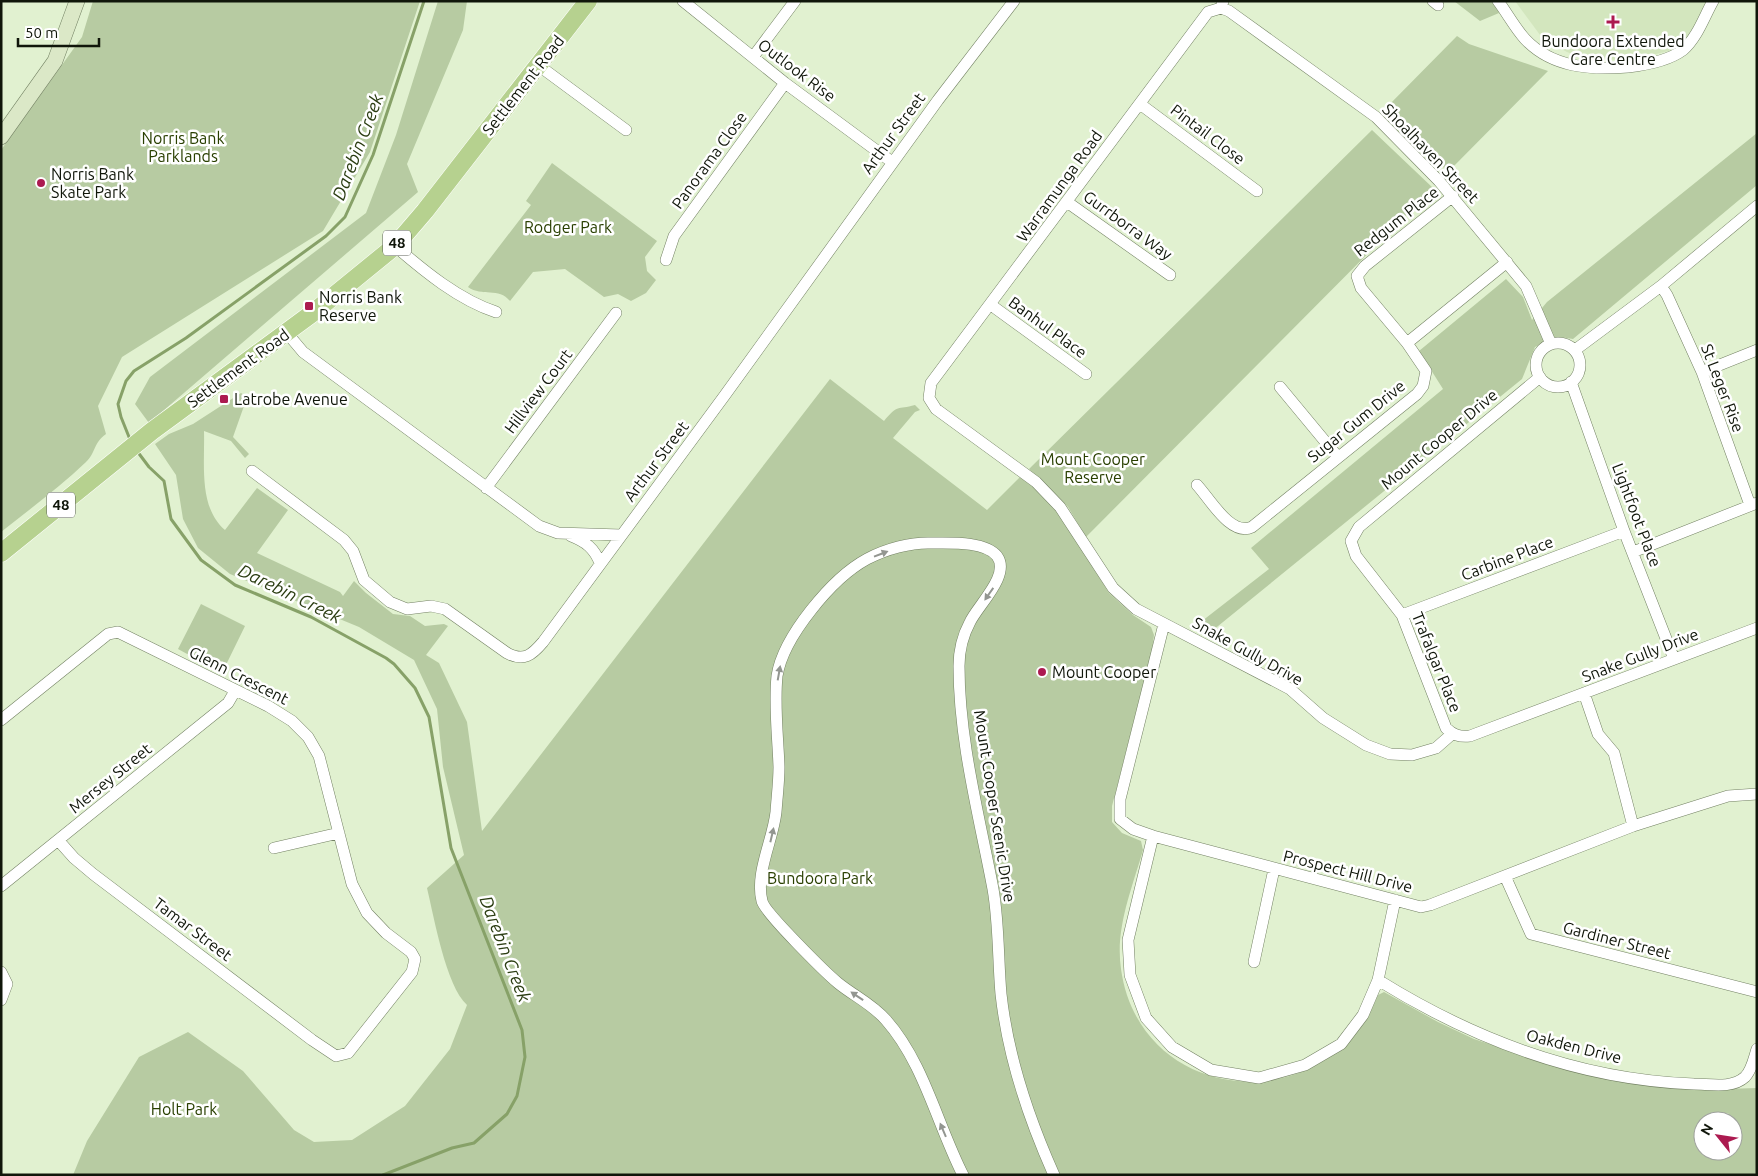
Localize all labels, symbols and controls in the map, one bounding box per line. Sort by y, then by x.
scale bar [18,15,99,47]
marker: Bundoora Extended Care Centre [1606,15,1620,29]
text: 50 m [25,24,58,41]
street label: Settlement Road [479,32,567,138]
place label: Bundoora Extended Care Centre [1541,32,1685,68]
street label: Outlook Rise [755,35,839,105]
street label: Arthur Street [858,89,929,177]
water label: Darebin Creek [328,90,387,203]
street label: Pintail Close [1167,100,1249,168]
street label: Shoalhaven Street [1379,100,1483,207]
street label: Panorama Close [668,108,750,212]
street label: Warramunga Road [1013,127,1105,245]
park label: Norris Bank Parklands [141,129,225,165]
place label: Norris Bank Skate Park [51,165,134,201]
marker: Norris Bank Skate Park [35,177,47,189]
street label: Redgum Place [1350,182,1442,260]
street label: Gurrborra Way [1080,187,1176,263]
park label: Rodger Park [524,218,612,236]
road number: 48 [383,230,411,256]
place label: Norris Bank Reserve [319,288,402,324]
street label: Banhul Place [1006,293,1090,361]
marker: Norris Bank Reserve [303,300,315,312]
street label: Settlement Road [184,325,292,411]
street label: St Leger Rise [1698,341,1748,435]
street label: Hillview Court [501,345,576,437]
street label: Sugar Gum Drive [1304,376,1408,466]
street label: Mount Cooper Drive [1377,385,1501,493]
place label: Latrobe Avenue [234,390,348,408]
marker: Latrobe Avenue [218,393,230,405]
street label: Arthur Street [620,417,692,505]
park label: Mount Cooper Reserve [1041,450,1145,486]
street label: Lightfoot Place [1609,461,1665,569]
road number: 48 [47,492,75,518]
street label: Carbine Place [1458,532,1556,584]
one-way arrow [874,550,889,558]
water label: Darebin Creek [236,559,346,627]
one-way arrow [983,587,994,600]
street label: Trafalgar Place [1409,609,1465,715]
street label: Snake Gully Drive [1190,613,1306,689]
street label: Snake Gully Drive [1579,624,1701,686]
street label: Glenn Crescent [186,642,292,708]
place label: Mount Cooper [1052,663,1156,681]
one-way arrow [775,665,783,681]
marker: Mount Cooper [1036,666,1048,678]
street label: Mount Cooper Scenic Drive [971,709,1019,903]
street label: Mersey Street [65,739,155,817]
one-way arrow [768,827,776,842]
street label: Prospect Hill Drive [1282,846,1414,896]
park label: Bundoora Park [767,869,873,887]
water label: Darebin Creek [476,893,536,1005]
street label: Tamar Street [150,894,236,965]
street label: Gardiner Street [1561,918,1673,962]
one-way arrow [850,991,864,1000]
street label: Oakden Drive [1525,1026,1623,1066]
park label: Holt Park [151,1100,217,1118]
north arrow [1693,1111,1743,1161]
text: N [1697,1121,1716,1138]
one-way arrow [938,1123,946,1137]

